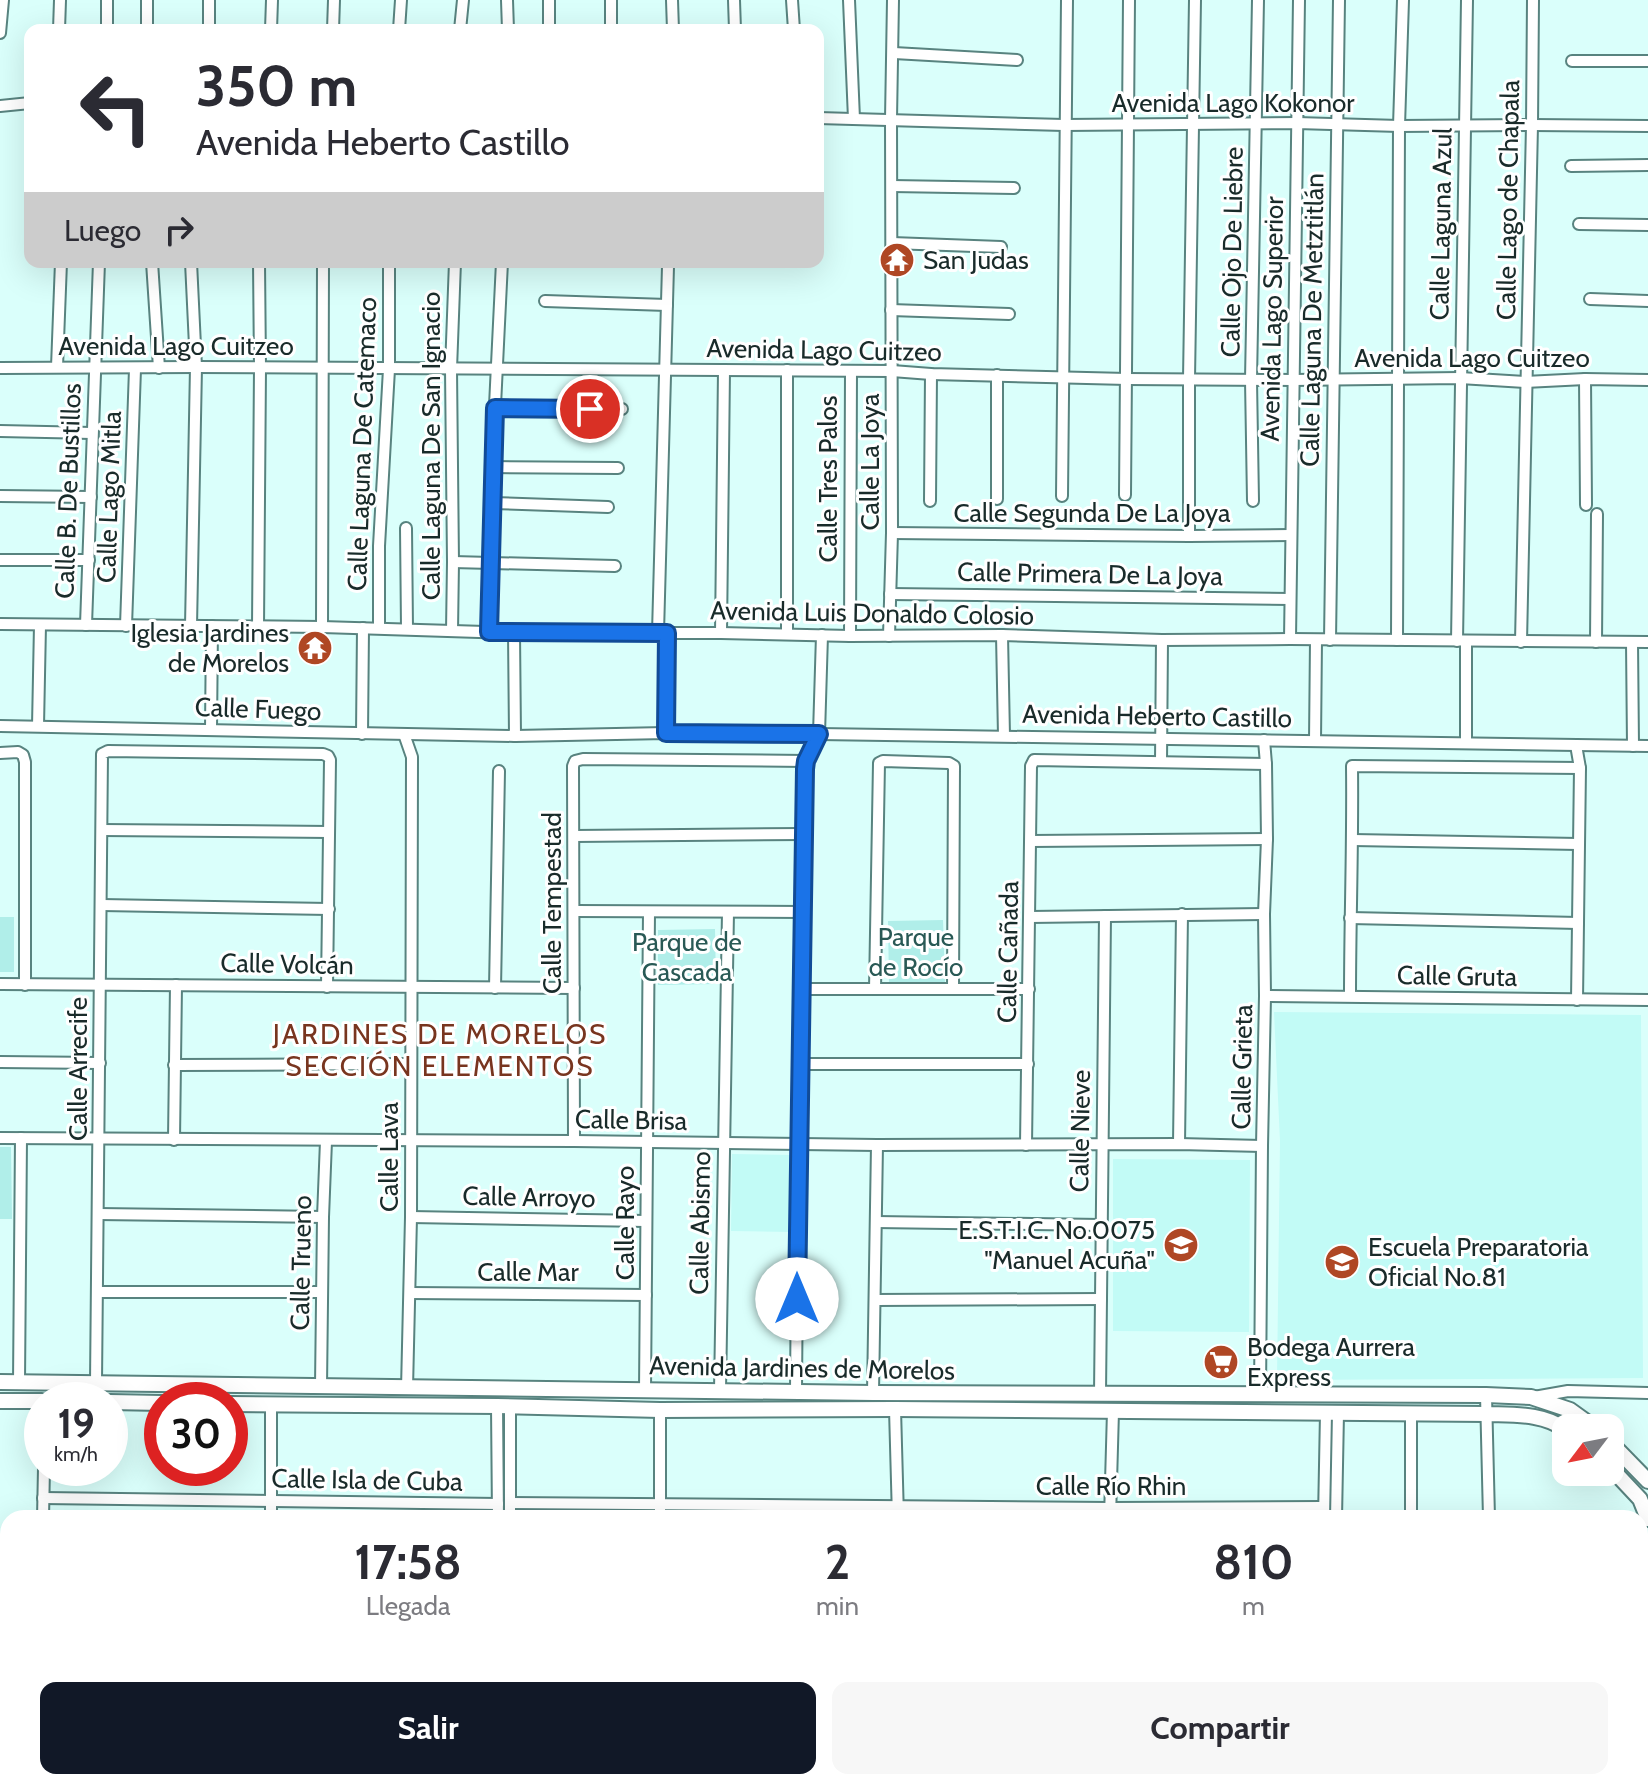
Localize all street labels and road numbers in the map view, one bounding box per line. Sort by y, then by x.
street label: Calle Lago de Chapala [1490,79,1526,320]
street label: Avenida Lago Kokonor [1112,87,1355,119]
street label: Calle Laguna Azul [1423,127,1459,321]
street label: Calle Ojo De Liebre [1214,146,1250,358]
street label: Calle Laguna De Metztitlán [1293,173,1331,467]
street label: Avenida Lago Superior [1254,195,1290,442]
street label: Calle Laguna De San Ignacio [415,292,447,600]
street label: Calle Laguna De Catemaco [341,296,383,592]
street label: Avenida Lago Cuitzeo [58,330,294,362]
street label: Avenida Lago Cuitzeo [706,332,942,368]
street label: Avenida Lago Cuitzeo [1354,342,1590,374]
street label: Calle B. De Bustillos [48,382,88,599]
street label: Calle La Joya [854,393,886,530]
street label: Calle Tres Palos [812,395,844,563]
street label: Calle Lago Mitla [90,410,128,584]
street label: Calle Segunda De La Joya [953,497,1231,529]
street label: Calle Primera De La Joya [957,556,1224,592]
street label: Avenida Luis Donaldo Colosio [710,594,1034,632]
street label: Calle Fuego [194,691,322,727]
street label: Avenida Heberto Castillo [1022,698,1292,734]
street label: Calle Tempestad [536,812,568,994]
street label: Calle Cañada [991,880,1025,1023]
street label: Calle Volcán [220,947,354,981]
street label: Calle Gruta [1397,959,1518,993]
street label: Calle Arrecife [62,997,94,1141]
street label: Calle Grieta [1225,1004,1259,1130]
street label: Calle Nieve [1063,1069,1097,1193]
street label: Calle Lava [373,1102,405,1212]
street label: Calle Brisa [575,1103,688,1137]
street label: Calle Abismo [683,1151,717,1295]
street label: Calle Rayo [609,1166,641,1280]
street label: Calle Arroyo [462,1180,596,1214]
street label: Calle Trueno [284,1195,318,1331]
street label: Calle Mar [477,1256,580,1288]
street label: Avenida Jardines de Morelos [649,1349,955,1387]
street label: Calle Isla de Cuba [271,1462,463,1498]
street label: Calle Río Rhin [1036,1470,1186,1502]

